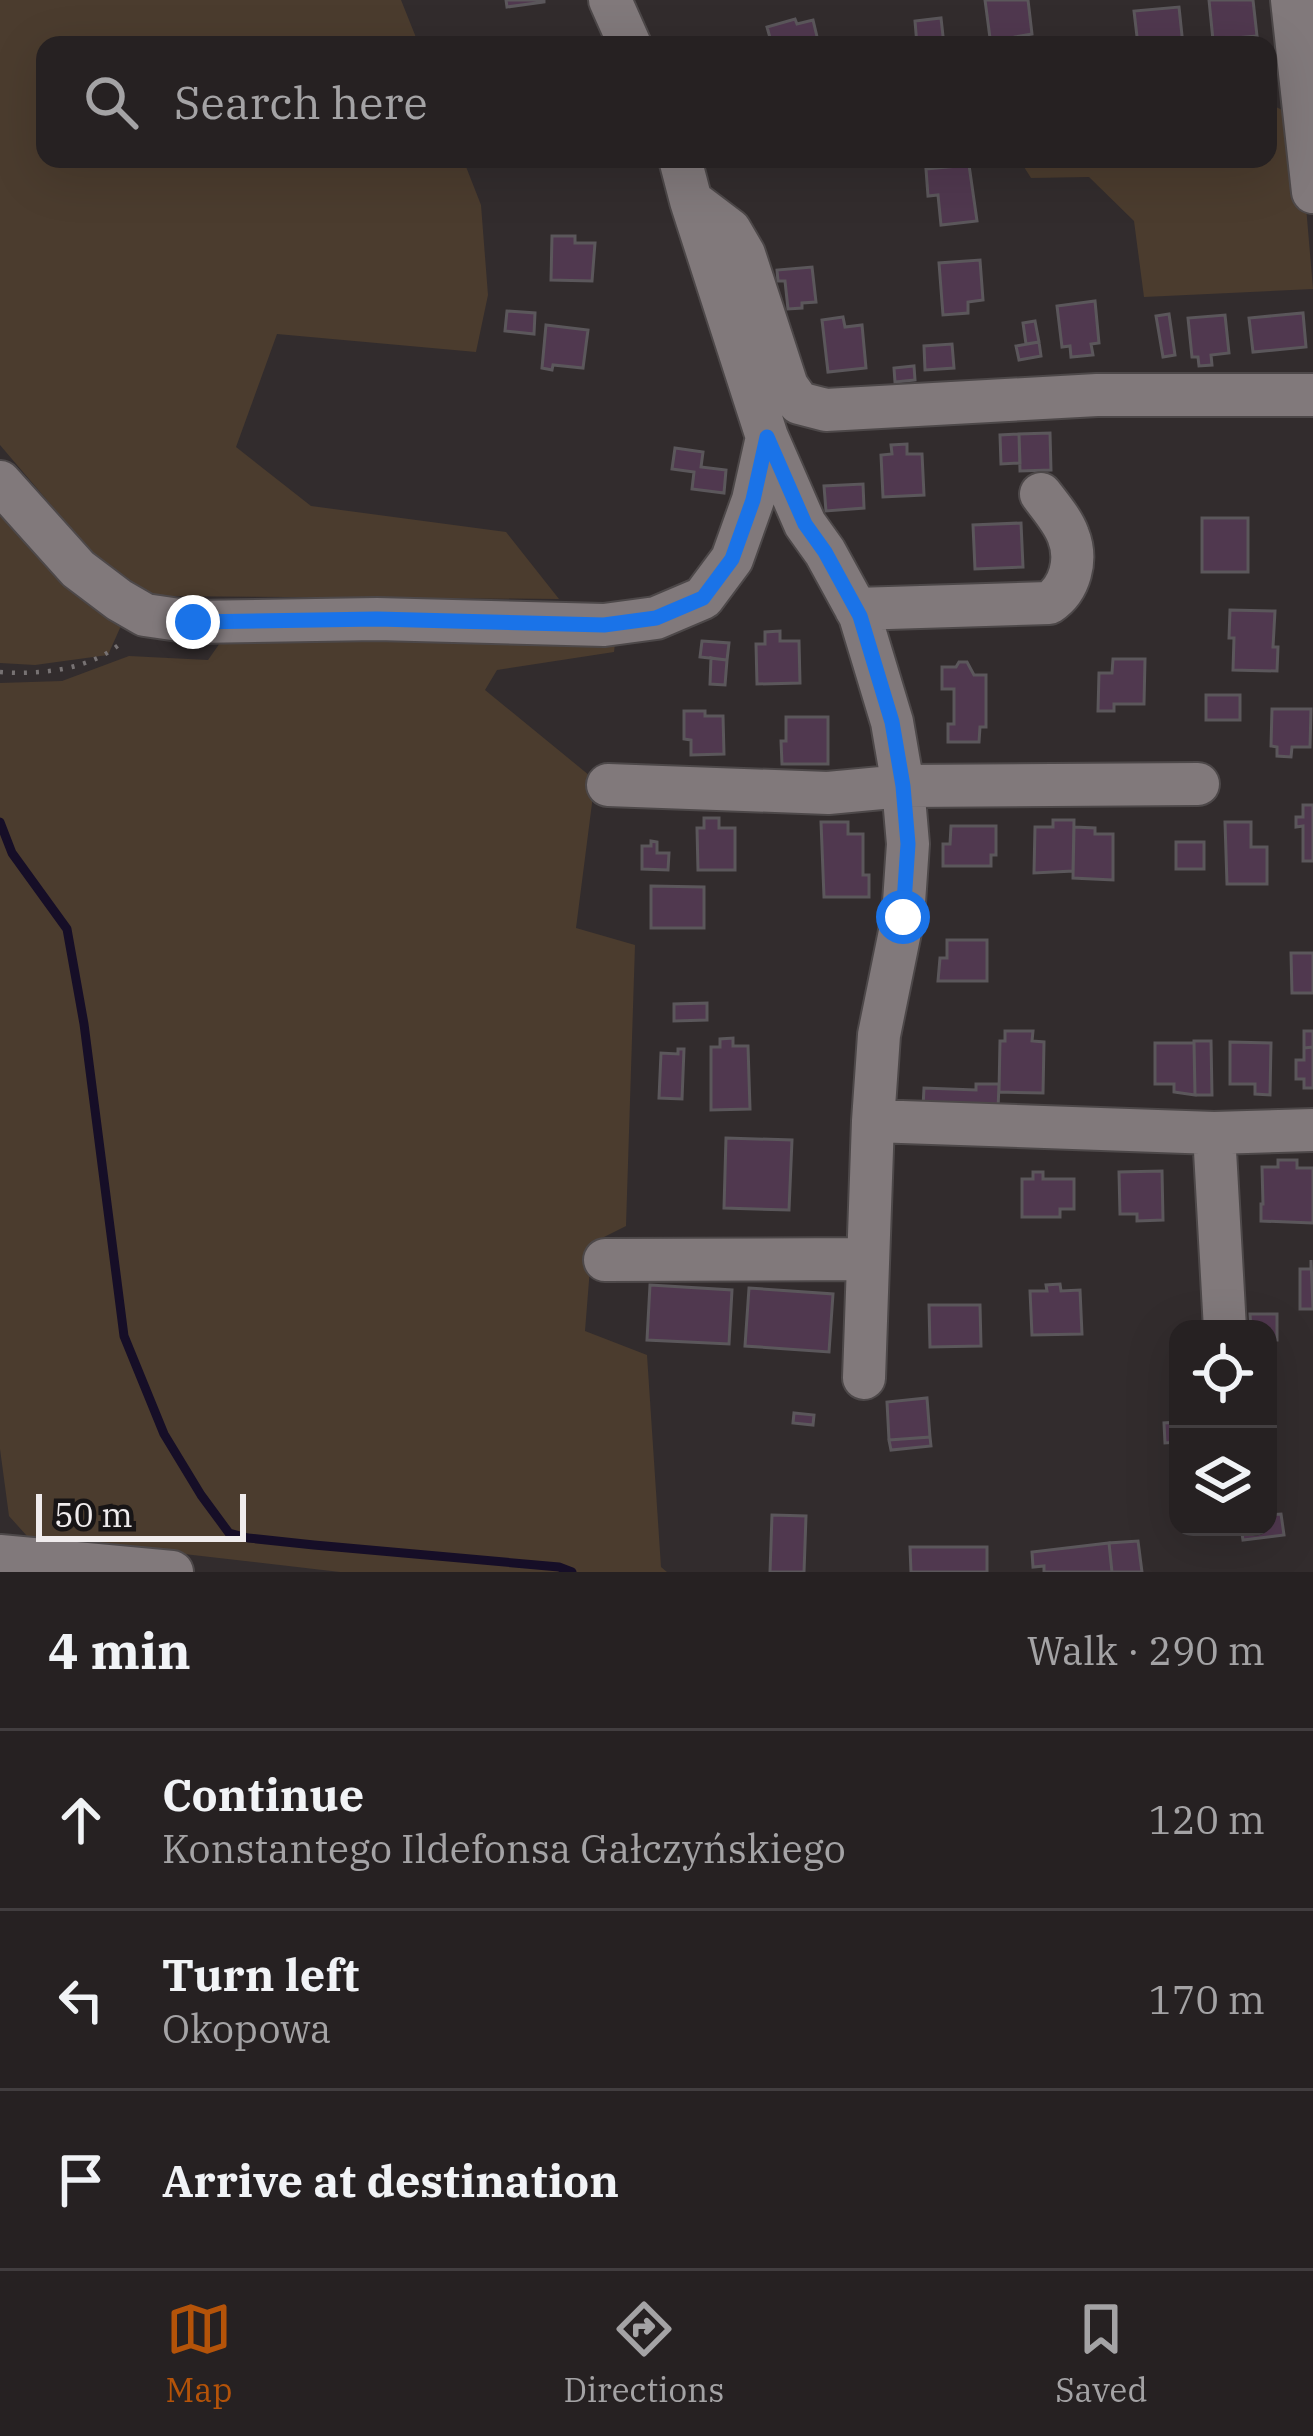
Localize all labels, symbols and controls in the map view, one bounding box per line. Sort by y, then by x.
search box [36,36,1277,168]
icon: search [78,69,144,135]
text: Search here [174,73,428,131]
route end [166,595,220,649]
route start [876,890,930,944]
map controls [1169,1320,1277,1536]
button: locate [1169,1320,1277,1428]
button: layers [1169,1428,1277,1536]
scale bar [36,1488,246,1541]
text: 50 m [54,1493,133,1536]
text: 4 min [48,1617,191,1683]
text: Walk · 290 m [1027,1625,1265,1676]
text: Continue [162,1765,364,1823]
icon: ahead [48,1787,114,1853]
text: 120 m [1149,1794,1265,1845]
text: Konstantego Ildefonsa Gałczyńskiego [162,1823,846,1874]
text: Turn left [162,1945,359,2003]
icon: left [48,1967,114,2033]
text: 170 m [1149,1974,1265,2025]
text: Okopowa [162,2003,331,2054]
icon: arrive [48,2147,114,2213]
text: Arrive at destination [162,2151,619,2209]
tab: Map [165,2296,232,2411]
tab: Directions [563,2296,724,2411]
tab: Saved [1055,2296,1148,2411]

